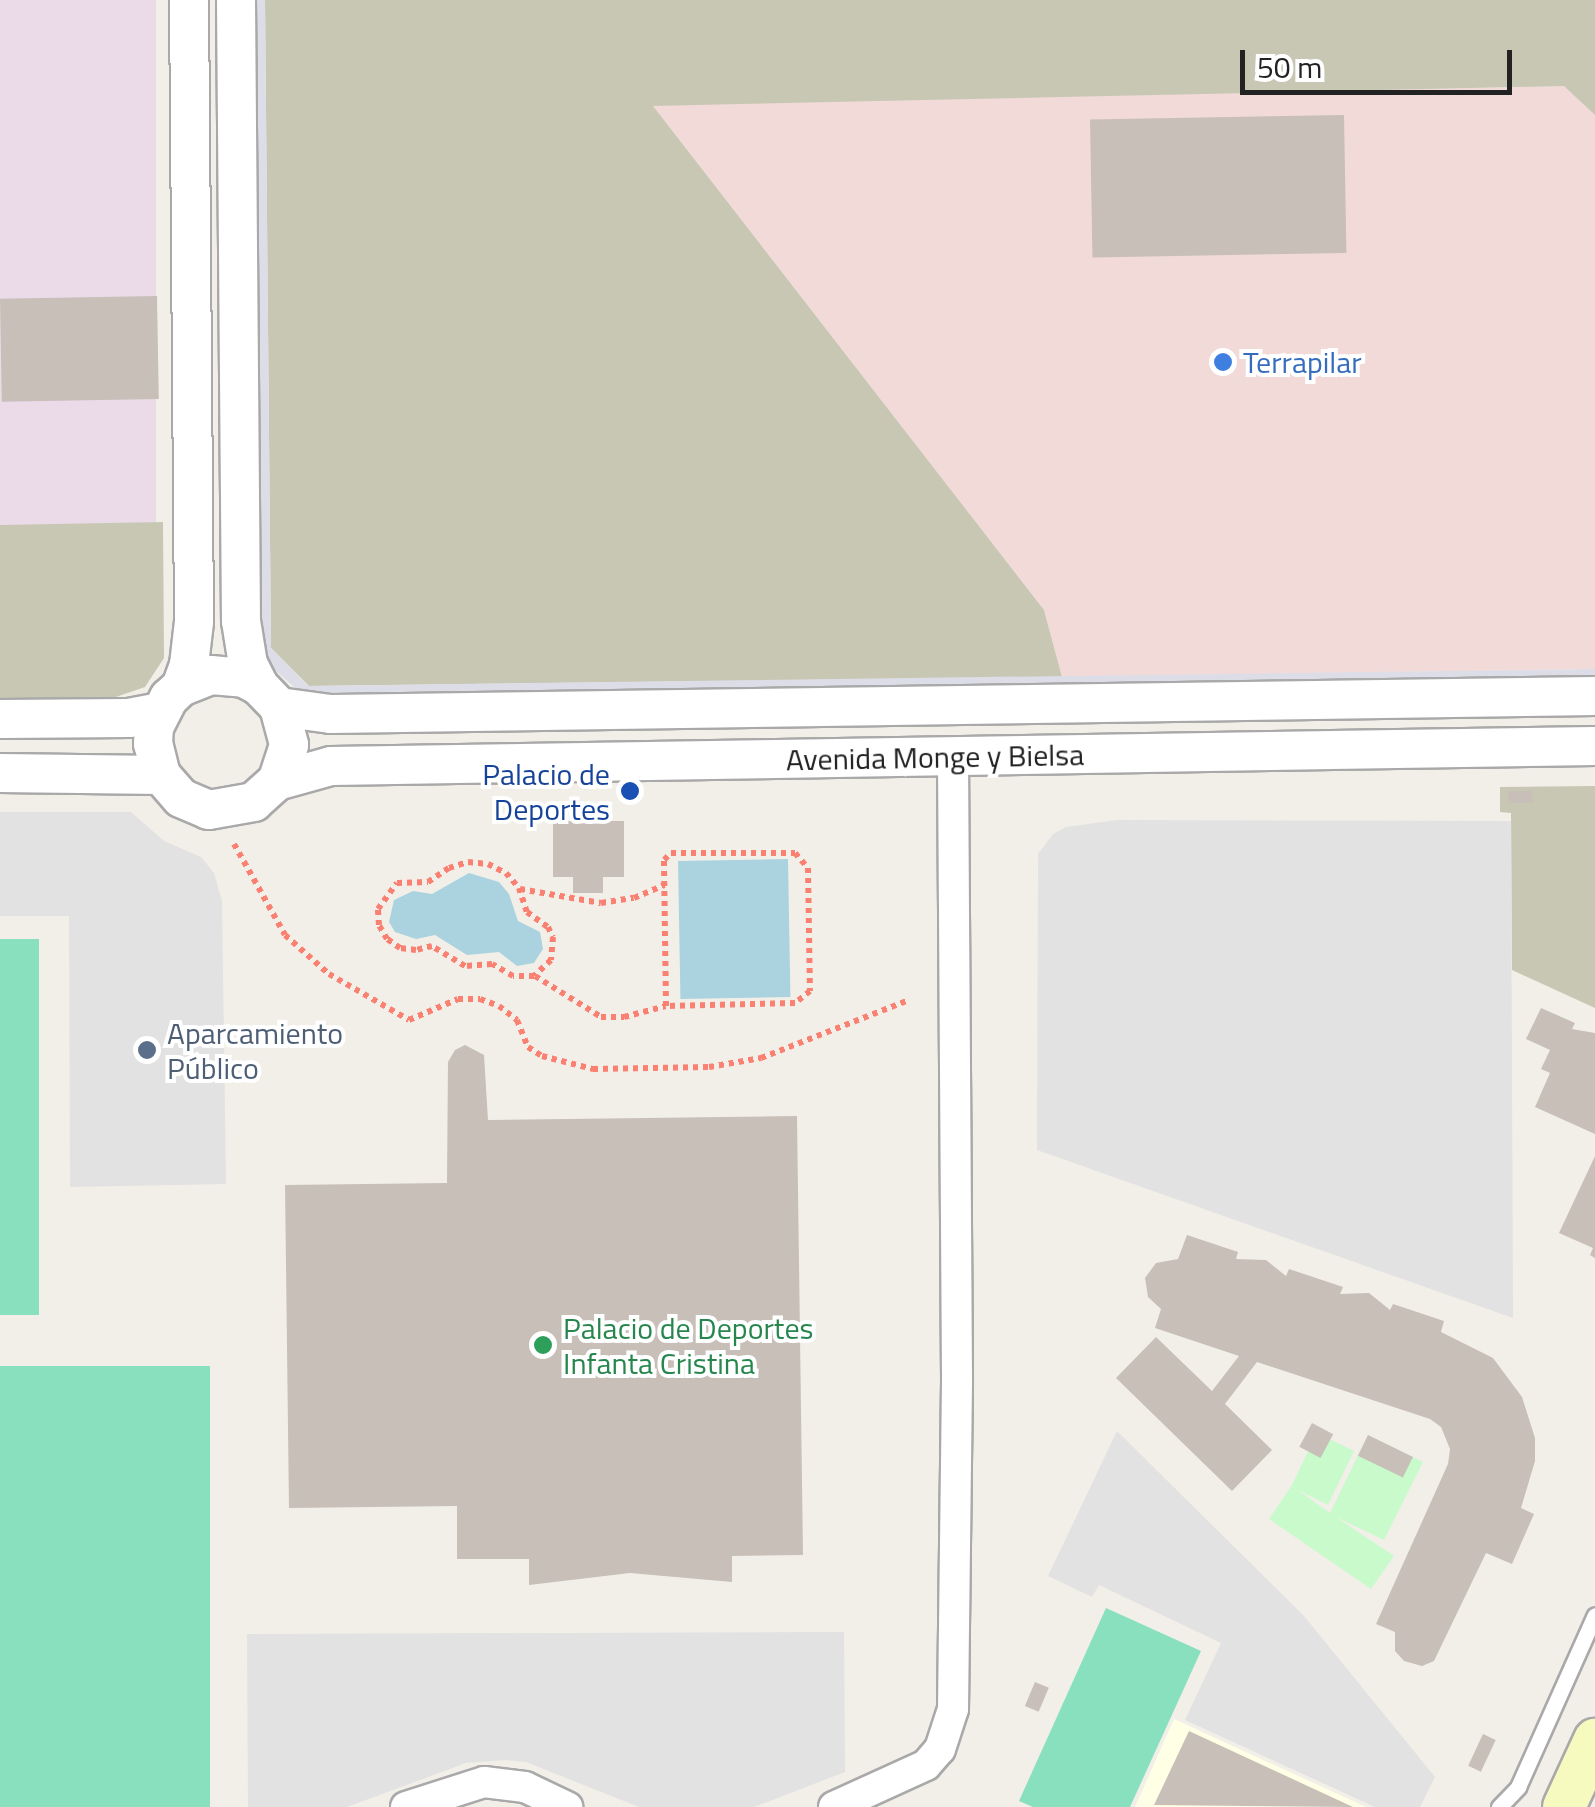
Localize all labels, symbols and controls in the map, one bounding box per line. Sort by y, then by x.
scale bar [1245,30,1518,92]
text: 50 m [1257,44,1322,90]
place label: Terrapilar [1243,344,1362,380]
marker: Terrapilar [1212,351,1234,373]
street label: Avenida Monge y Bielsa [786,736,1084,778]
place label: Palacio de Deportes [482,756,610,826]
marker: Palacio de Deportes [619,780,641,802]
place label: Aparcamiento Público [167,1015,343,1086]
marker: Aparcamiento Público [136,1039,158,1061]
place label: Palacio de Deportes Infanta Cristina [563,1310,813,1380]
marker: Palacio de Deportes Infanta Cristina [532,1334,554,1356]

